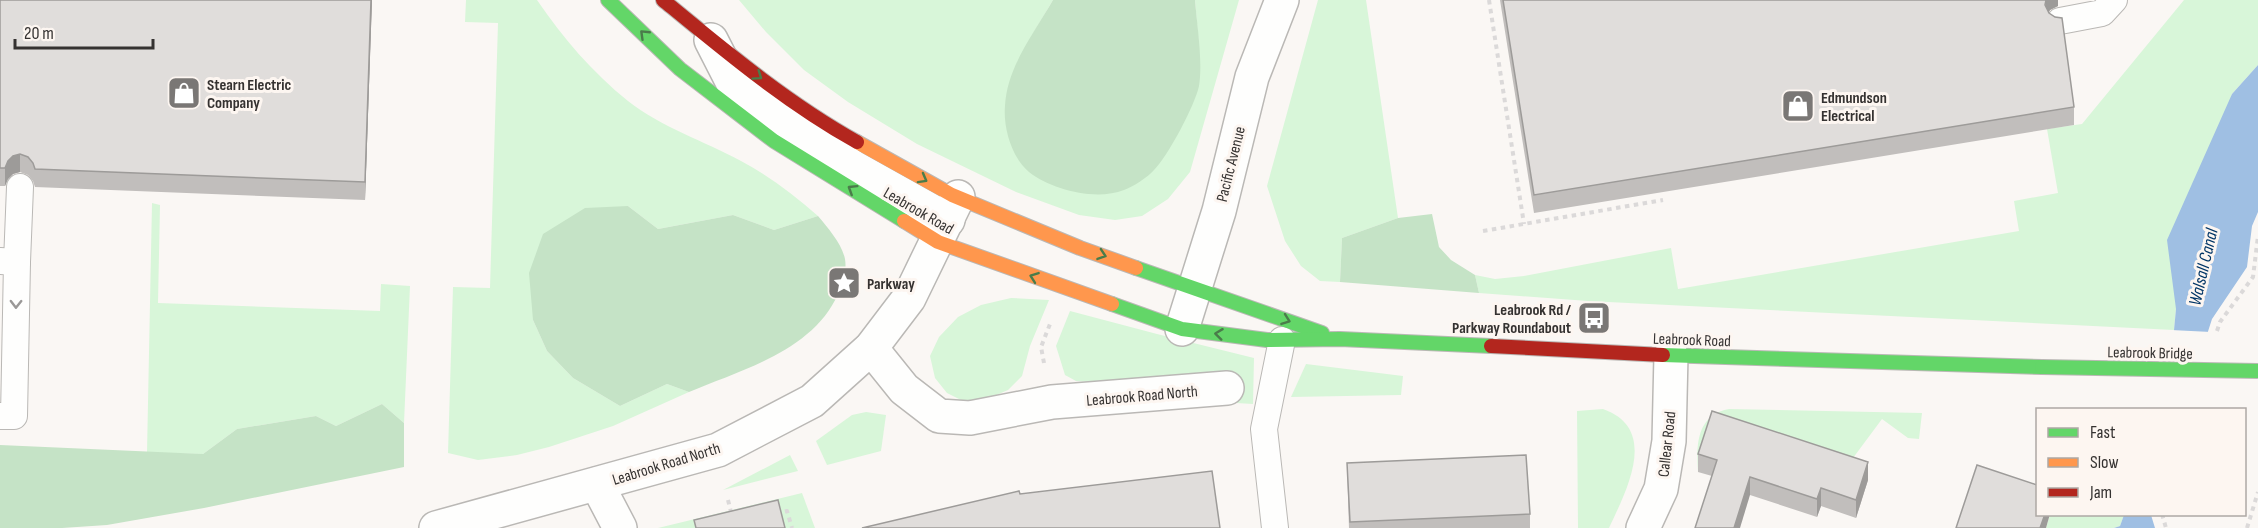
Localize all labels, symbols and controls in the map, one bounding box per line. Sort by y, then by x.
scale bar [15,12,153,50]
text: 20 m [24,23,54,44]
one-way arrow [640,31,651,42]
one-way arrow [751,69,762,80]
shop icon: Stearn Electric Company [166,75,202,111]
place label: Stearn Electric Company [207,76,292,113]
shop icon: Edmundson Electrical [1780,88,1816,124]
place label: Edmundson Electrical [1821,89,1887,126]
street label: Pacific Avenue [1213,125,1250,204]
one-way arrow [917,172,927,183]
street label: Leabrook Road [880,184,957,239]
one-way arrow [848,185,858,197]
water label: Walsall Canal [2184,226,2223,308]
one-way arrow [1096,248,1107,260]
place icon: Parkway [826,265,862,301]
one-way arrow [1029,271,1040,284]
place label: Parkway [867,275,915,294]
one-way arrow [10,300,22,309]
bus stop icon: Leabrook Rd / Parkway Roundabout [1576,300,1612,336]
place label: Leabrook Rd / Parkway Roundabout [1452,301,1572,338]
one-way arrow [1281,312,1291,325]
one-way arrow [1215,328,1224,341]
street label: Leabrook Road [1653,330,1731,351]
street label: Leabrook Bridge [2107,343,2193,364]
street label: Leabrook Road North [1086,382,1199,411]
legend [2036,408,2246,516]
street label: Callear Road [1655,410,1680,478]
text: Fast [2090,422,2116,443]
street label: Leabrook Road North [610,439,723,490]
text: Slow [2090,452,2119,473]
text: Jam [2089,482,2112,503]

